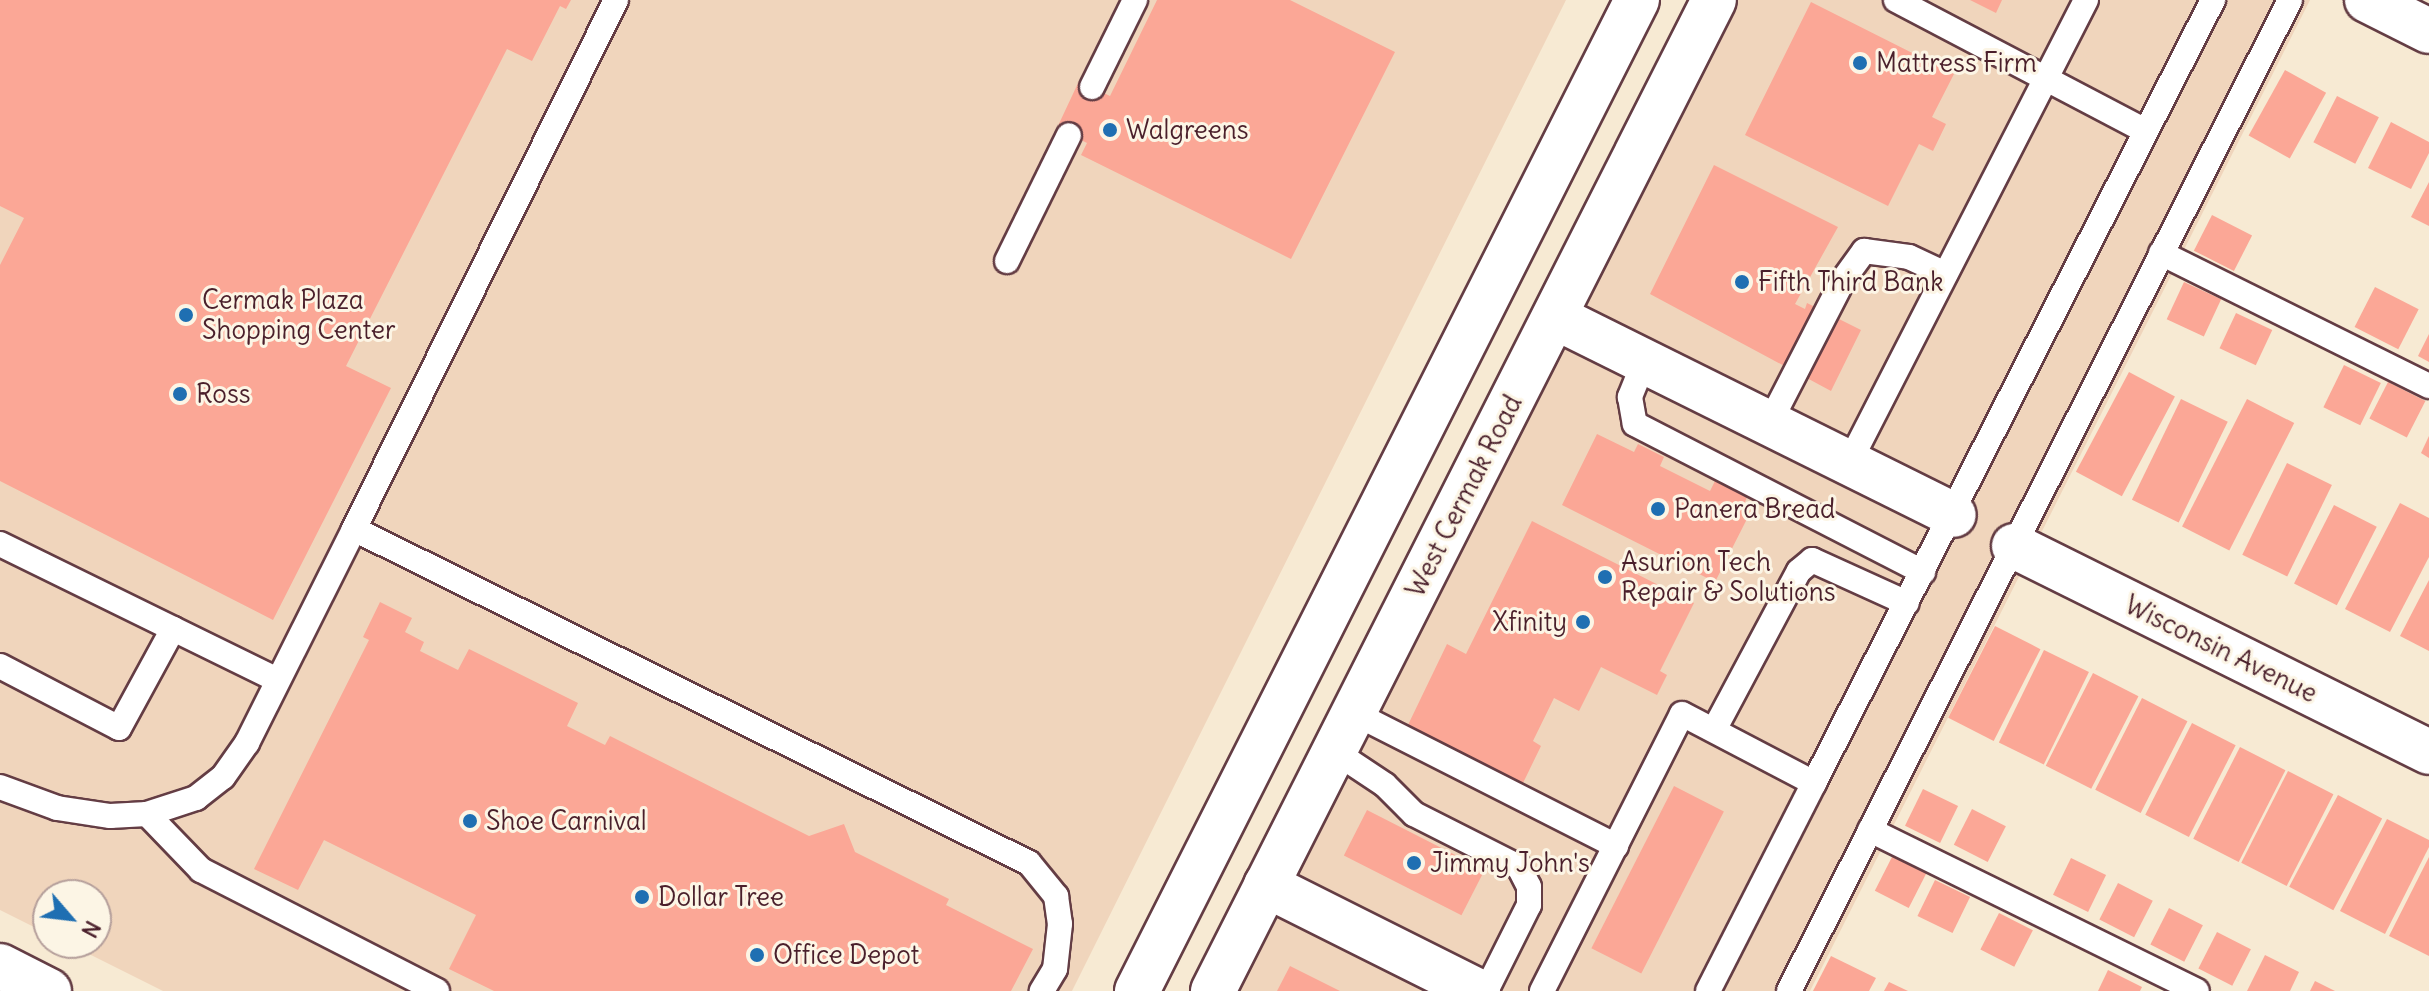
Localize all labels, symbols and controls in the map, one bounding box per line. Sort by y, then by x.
place label: Mattress Firm [1876,47,2037,79]
marker: Mattress Firm [1851,54,1869,72]
place label: Walgreens [1126,114,1249,146]
marker: Walgreens [1101,121,1119,139]
place label: Fifth Third Bank [1758,266,1943,298]
marker: Fifth Third Bank [1733,273,1751,291]
place label: Cermak Plaza Shopping Center [202,284,396,346]
marker: Cermak Plaza Shopping Center [177,306,195,324]
place label: Ross [196,378,251,410]
marker: Ross [171,385,189,403]
street label: West Cermak Road [1400,390,1528,602]
place label: Panera Bread [1674,493,1835,525]
marker: Panera Bread [1649,500,1667,518]
place label: Asurion Tech Repair & Solutions [1621,546,1836,608]
marker: Asurion Tech Repair & Solutions [1596,568,1614,586]
street label: Wisconsin Avenue [2120,589,2322,709]
place label: Xfinity [1492,606,1567,638]
marker: Xfinity [1574,613,1592,631]
place label: Shoe Carnival [486,805,647,837]
marker: Shoe Carnival [461,812,479,830]
place label: Jimmy John's [1430,847,1590,879]
marker: Jimmy John's [1405,854,1423,872]
north arrow [32,879,112,959]
place label: Dollar Tree [658,881,784,913]
marker: Dollar Tree [633,888,651,906]
text: N [75,916,107,943]
place label: Office Depot [773,939,919,971]
marker: Office Depot [748,946,766,964]

